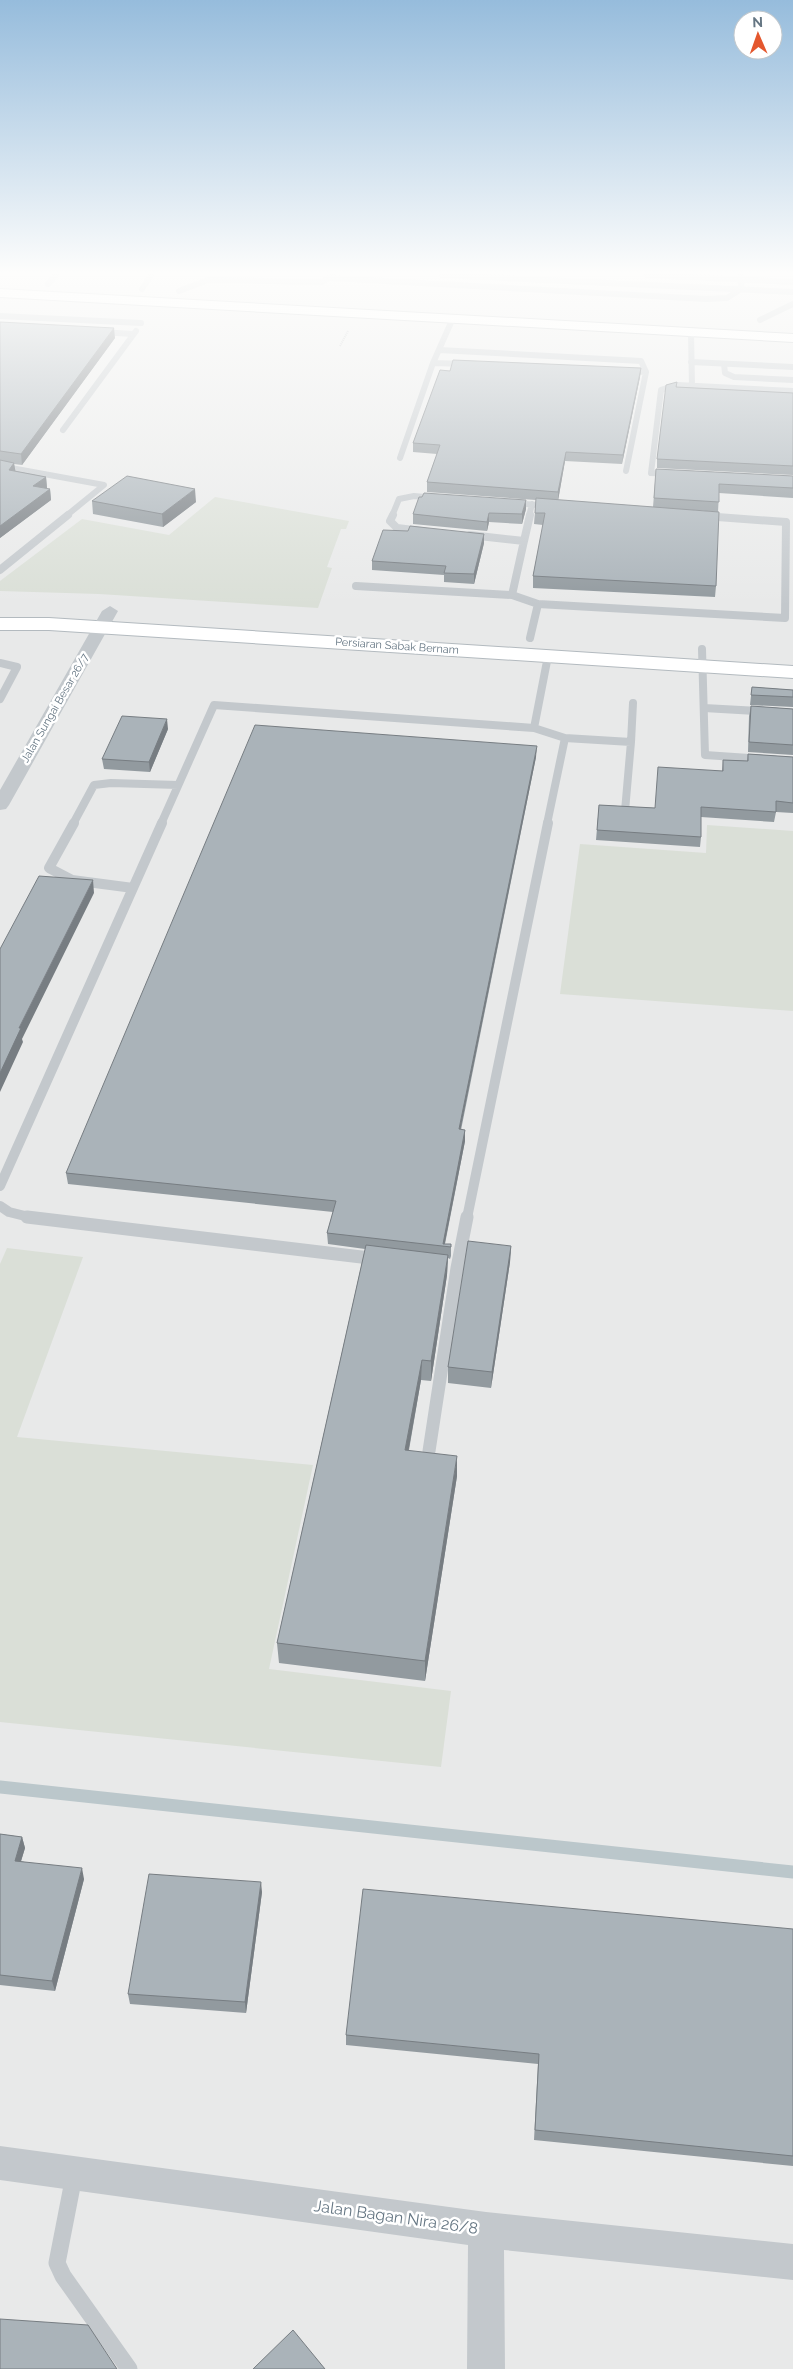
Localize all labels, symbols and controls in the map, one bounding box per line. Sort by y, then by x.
north arrow [733,10,783,60]
text: N [752,14,763,30]
street label: Persiaran Sabak Bernam [335,635,459,657]
street label: Jalan Sungai Besar 26/7 [19,651,92,765]
street label: Jalan Bagan Nira 26/8 [313,2196,479,2238]

